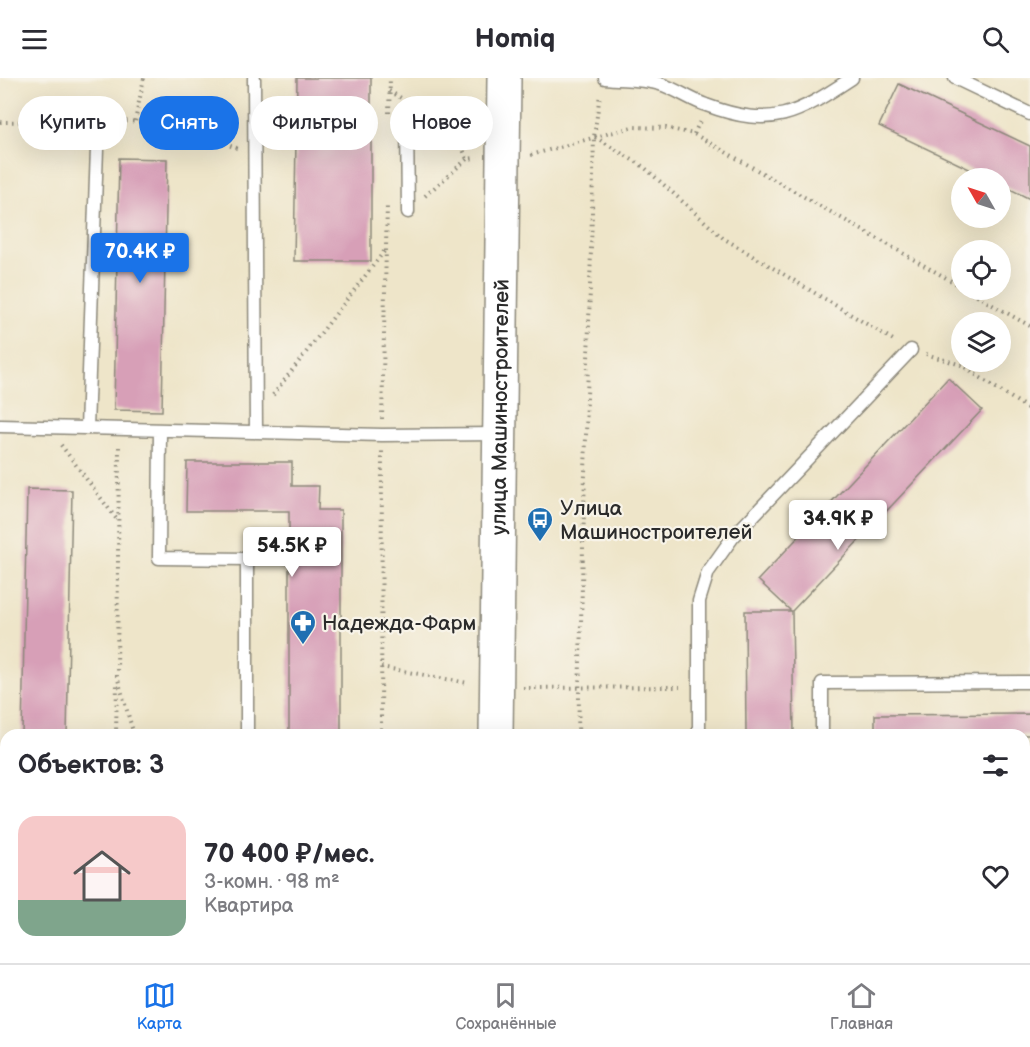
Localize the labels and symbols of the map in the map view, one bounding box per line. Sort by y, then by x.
north arrow [951,168,1011,228]
pin: 70.4K ₽ [85,233,195,284]
street label: улица Машиностроителей [486,279,514,535]
place label: Улица Машиностроителей [560,496,752,545]
pin: 34.9K ₽ [783,500,893,551]
bus stop icon: Улица Машиностроителей [525,505,555,543]
pin: 54.5K ₽ [237,527,347,578]
pharmacy icon: Надежда-Фарм [288,608,318,646]
place label: Надежда-Фарм [322,611,476,636]

